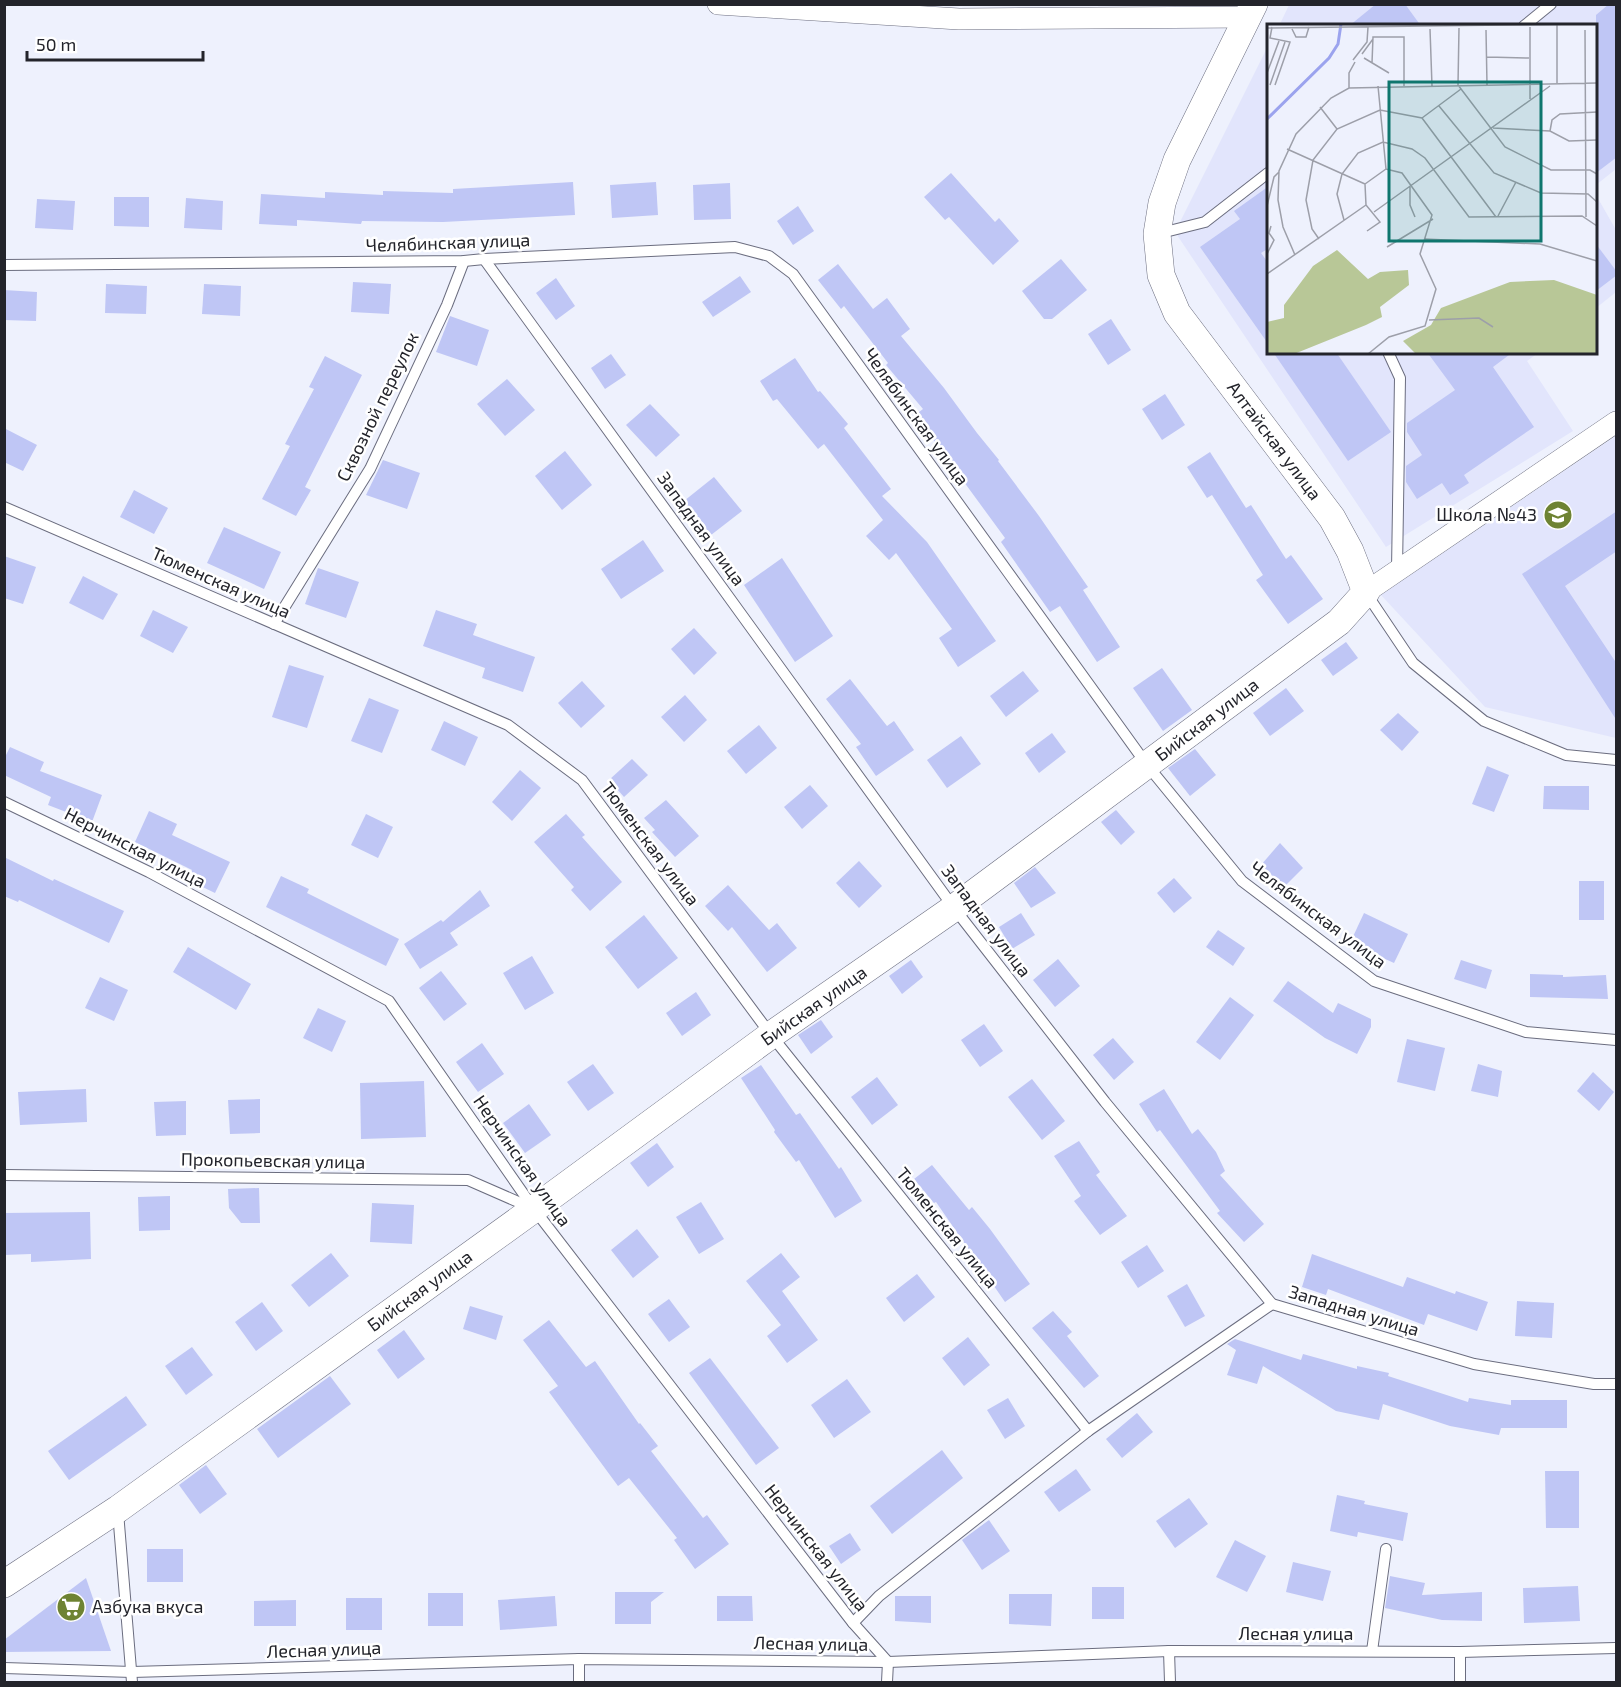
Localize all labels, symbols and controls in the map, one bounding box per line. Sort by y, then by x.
scale bar [27,24,202,62]
inset map [1267,24,1597,354]
text: 50 m [36,33,76,55]
street label: Челябинская улица [365,228,531,256]
street label: Сквозной переулок [331,328,423,485]
street label: Челябинская улица [859,343,974,490]
street label: Алтайская улица [1223,377,1327,504]
street label: Западная улица [653,467,750,590]
school or university icon: Школа №43 [1542,499,1574,531]
place label: Школа №43 [1436,503,1537,525]
street label: Тюменская улица [149,542,294,623]
street label: Бийская улица [1150,673,1263,765]
street label: Тюменская улица [597,777,705,910]
street label: Нерчинская улица [61,802,210,892]
street label: Челябинская улица [1246,856,1391,973]
street label: Западная улица [937,860,1036,981]
street label: Бийская улица [756,960,871,1050]
street label: Нерчинская улица [469,1090,576,1230]
street label: Прокопьевская улица [181,1147,365,1173]
street label: Тюменская улица [892,1162,1003,1292]
street label: Бийская улица [363,1245,476,1336]
street label: Западная улица [1286,1280,1422,1340]
street label: Нерчинская улица [760,1479,873,1615]
supermarket icon: Азбука вкуса [55,1591,87,1623]
place label: Азбука вкуса [92,1595,203,1617]
street label: Лесная улица [1239,1622,1353,1644]
street label: Лесная улица [753,1631,869,1655]
street label: Лесная улица [266,1636,382,1662]

